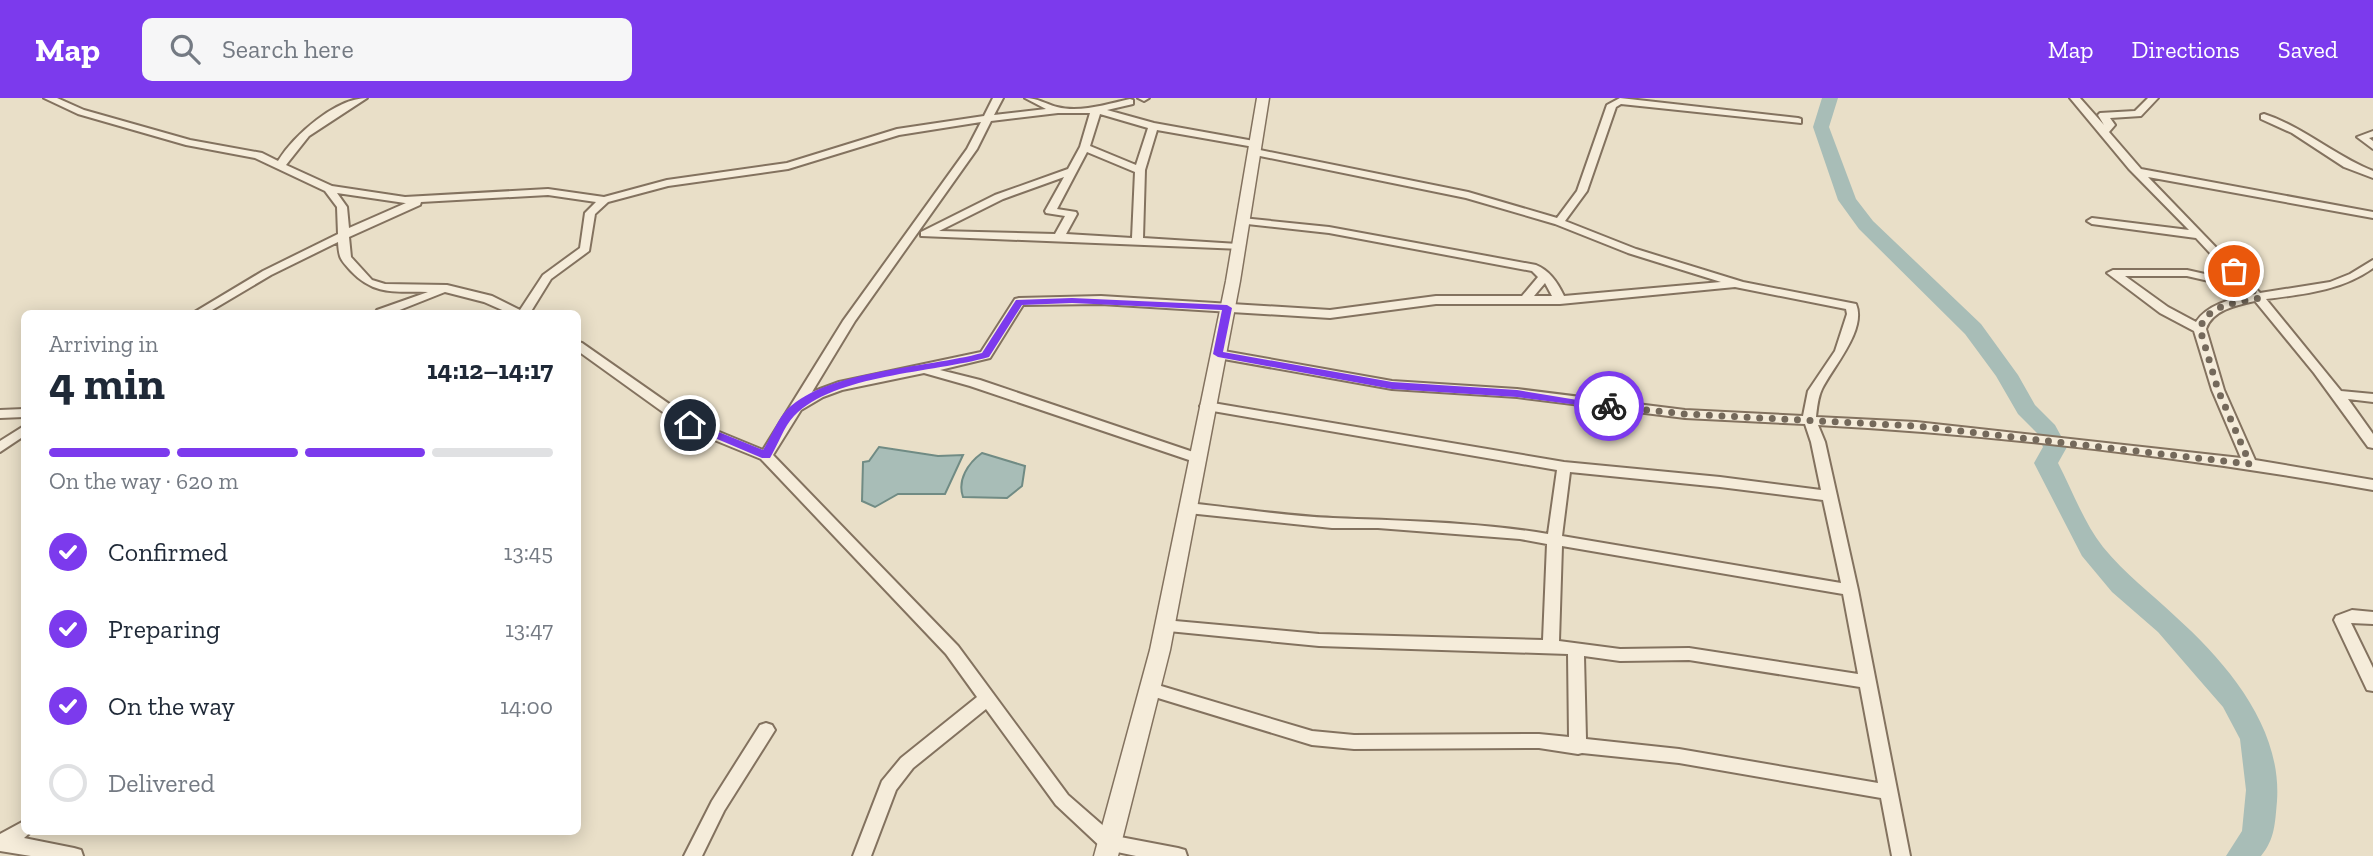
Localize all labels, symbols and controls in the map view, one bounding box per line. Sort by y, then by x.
search box [142,18,632,81]
text: Map [35,30,100,69]
icon: search [166,30,204,68]
text: Search here [222,33,354,65]
text: Map [2048,35,2094,64]
text: Directions [2132,35,2240,64]
text: Saved [2278,35,2338,64]
pin [2204,241,2264,301]
icon: bag [2215,252,2253,290]
text: Arriving in [49,330,158,358]
text: 14:12–14:17 [427,354,553,386]
text: 4 min [49,356,165,411]
courier [1574,371,1644,441]
icon: bike [1590,387,1628,425]
pin [660,395,720,455]
icon: home [671,406,709,444]
text: On the way · 620 m [49,467,238,495]
icon: check [49,533,87,571]
text: Confirmed [108,536,228,568]
text: 13:45 [504,538,553,566]
icon: check [49,610,87,648]
text: Preparing [108,613,220,645]
text: 13:47 [505,615,553,643]
icon: check [49,687,87,725]
text: On the way [108,690,235,722]
text: 14:00 [500,692,553,720]
text: Delivered [108,767,215,799]

